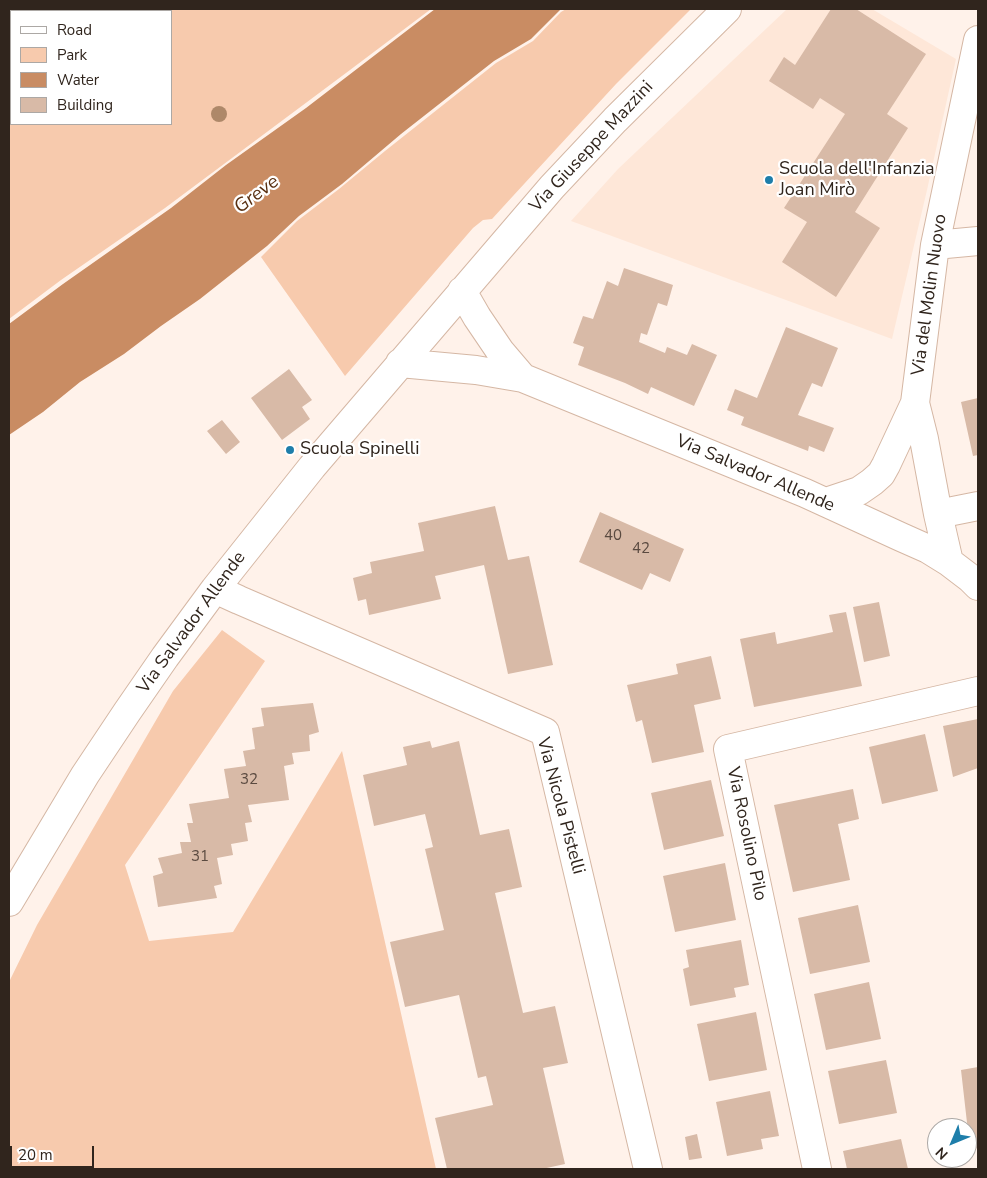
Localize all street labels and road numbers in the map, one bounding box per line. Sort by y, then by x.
street label: Via Giuseppe Mazzini [526,77,658,217]
street label: Via del Molin Nuovo [908,213,952,377]
street label: Via Salvador Allende [672,431,838,517]
street label: Via Salvador Allende [133,548,251,698]
street label: Via Nicola Pistelli [531,735,589,877]
street label: Via Rosolino Pilo [721,765,771,903]

